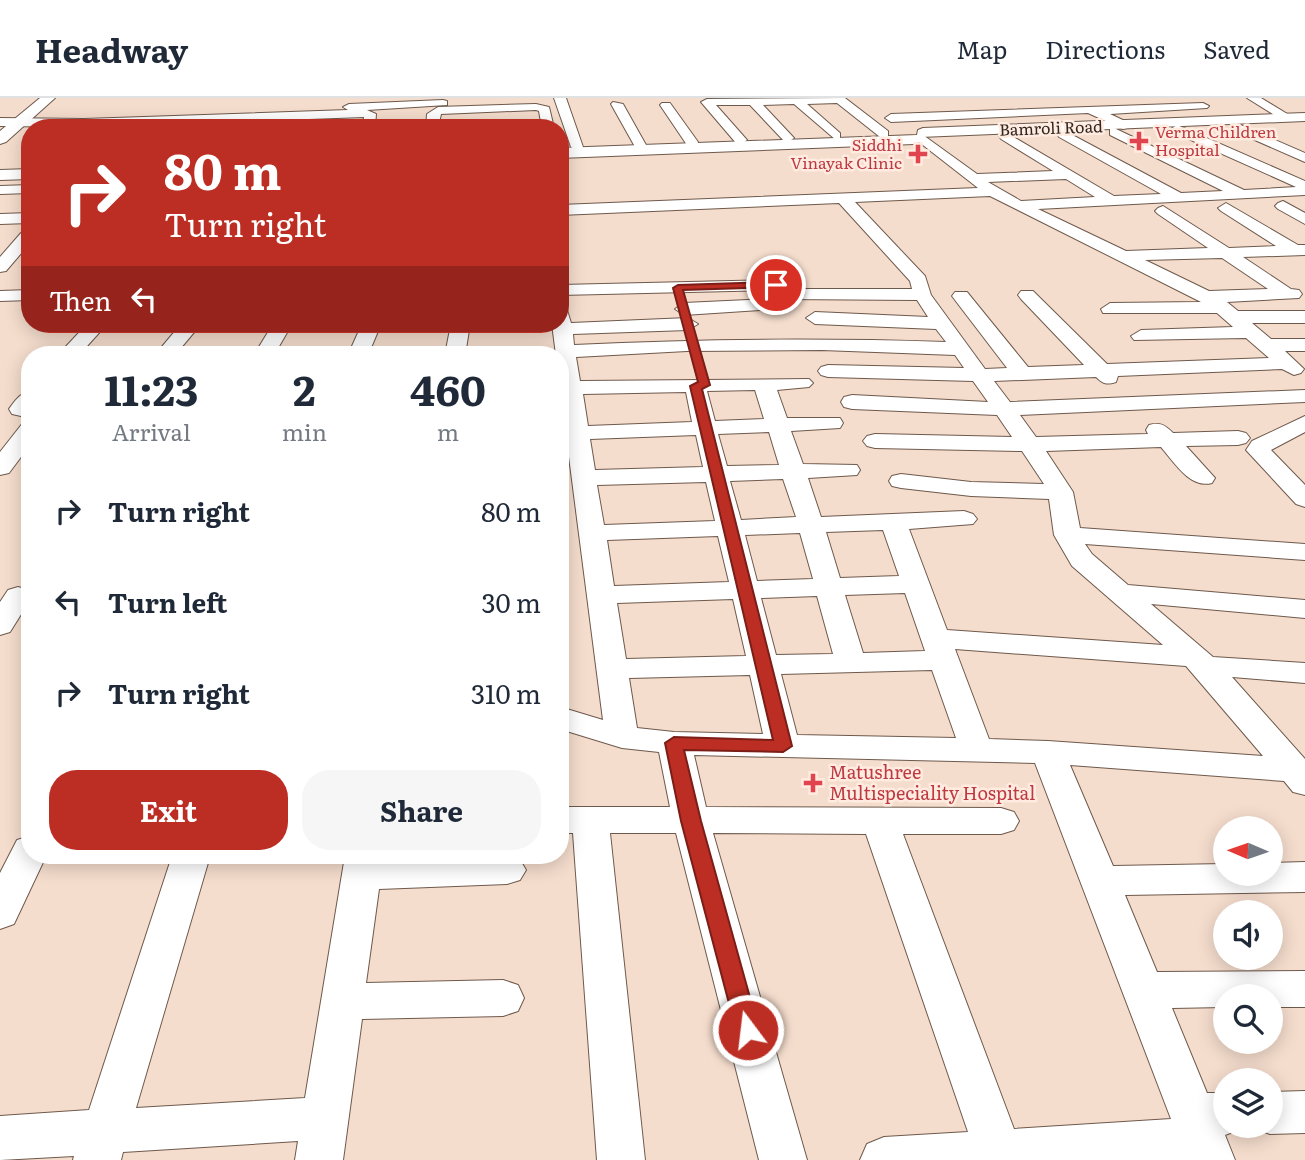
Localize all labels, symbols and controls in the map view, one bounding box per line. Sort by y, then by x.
text: Headway [35,24,188,73]
text: Map [956,31,1007,66]
text: Directions [1045,31,1165,66]
text: Saved [1203,31,1270,66]
street label: Bamroli Road [999,113,1103,141]
place label: Verma Children Hospital [1155,119,1277,161]
marker: Verma Children Hospital [1129,131,1149,151]
text: 80 m [164,132,282,205]
place label: Siddhi Vinayak Clinic [791,132,902,174]
marker: Siddhi Vinayak Clinic [908,144,928,164]
icon: right [49,147,140,238]
text: Turn right [164,199,326,247]
pin [746,255,806,315]
icon: arrive [757,266,795,304]
text: Then [49,280,111,319]
icon: left [125,280,163,318]
text: 11:23 [104,357,199,419]
text: 2 [293,357,316,419]
text: 460 [410,357,486,419]
text: Arrival [112,414,191,448]
text: min [282,414,327,448]
text: m [437,414,459,448]
text: Turn right [108,491,250,530]
text: 80 m [481,491,541,530]
icon: right [49,492,87,530]
text: Turn left [108,582,227,621]
text: 30 m [481,582,541,621]
icon: left [49,583,87,621]
text: Turn right [108,673,250,712]
text: 310 m [471,673,541,712]
icon: right [49,674,87,712]
place label: Matushree Multispeciality Hospital [829,758,1035,806]
button: Exit [49,770,288,850]
button: Share [302,770,541,850]
marker: Matushree Multispeciality Hospital [803,773,823,793]
north arrow [1213,816,1283,886]
map controls [1213,816,1283,1138]
button: sound [1213,900,1283,970]
button: search [1213,984,1283,1054]
position arrow [711,993,785,1067]
button: layers [1213,1068,1283,1138]

